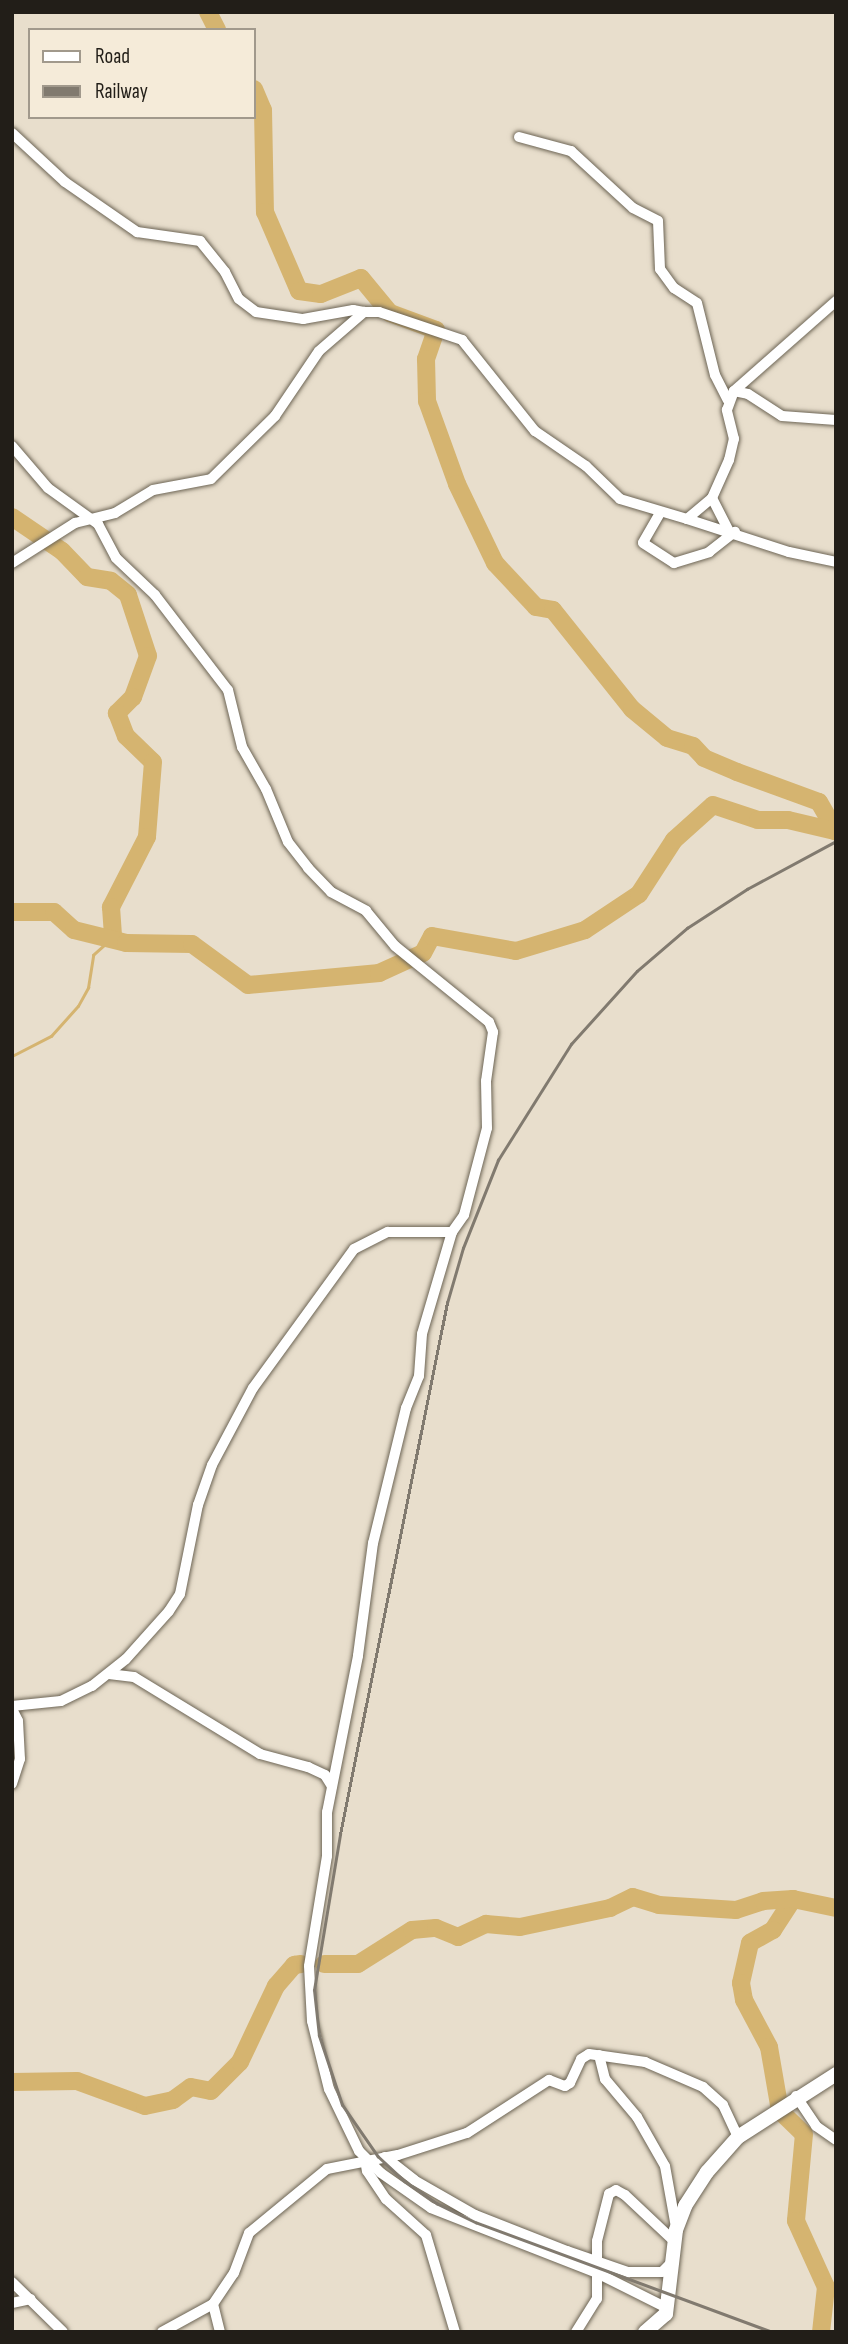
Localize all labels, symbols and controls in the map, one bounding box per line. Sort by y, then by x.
legend [28,28,256,119]
text: Road [95,44,130,69]
text: Railway [95,79,148,104]

